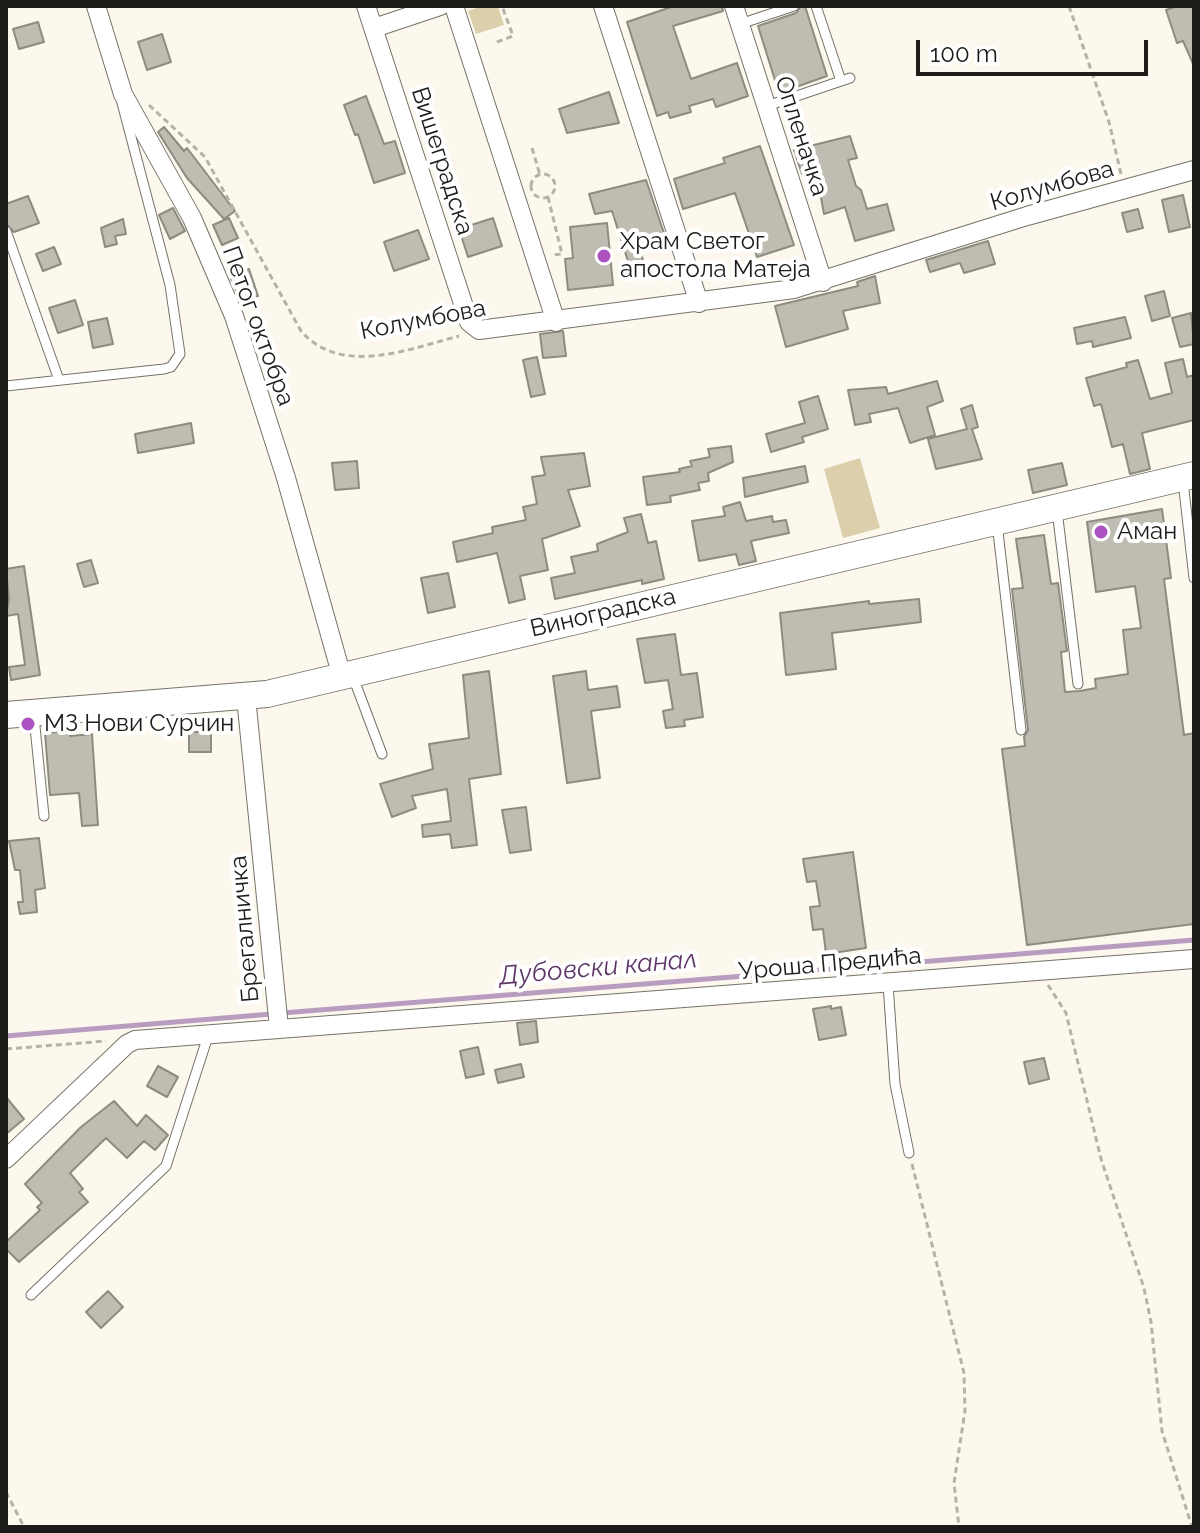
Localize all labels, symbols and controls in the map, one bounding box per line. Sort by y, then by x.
scale bar [920,24,1152,74]
text: 100 m [930,39,998,68]
street label: Опленачка [768,72,834,200]
street label: Вишеградска [405,83,479,239]
street label: Колумбова [987,155,1117,217]
place label: Храм Светог апостола Матеја [620,228,811,284]
street label: Петог октобра [216,242,300,410]
marker: Храм Светог апостола Матеја [595,247,613,265]
street label: Колумбова [358,294,488,346]
place label: Аман [1117,518,1177,546]
marker: Аман [1092,523,1110,541]
street label: Виноградска [527,582,679,644]
place label: МЗ Нови Сурчин [44,710,234,738]
marker: МЗ Нови Сурчин [19,715,37,733]
street label: Брегалничка [224,854,266,1004]
street label: Уроша Предића [737,942,923,986]
water label: Дубовски канал [498,944,698,992]

